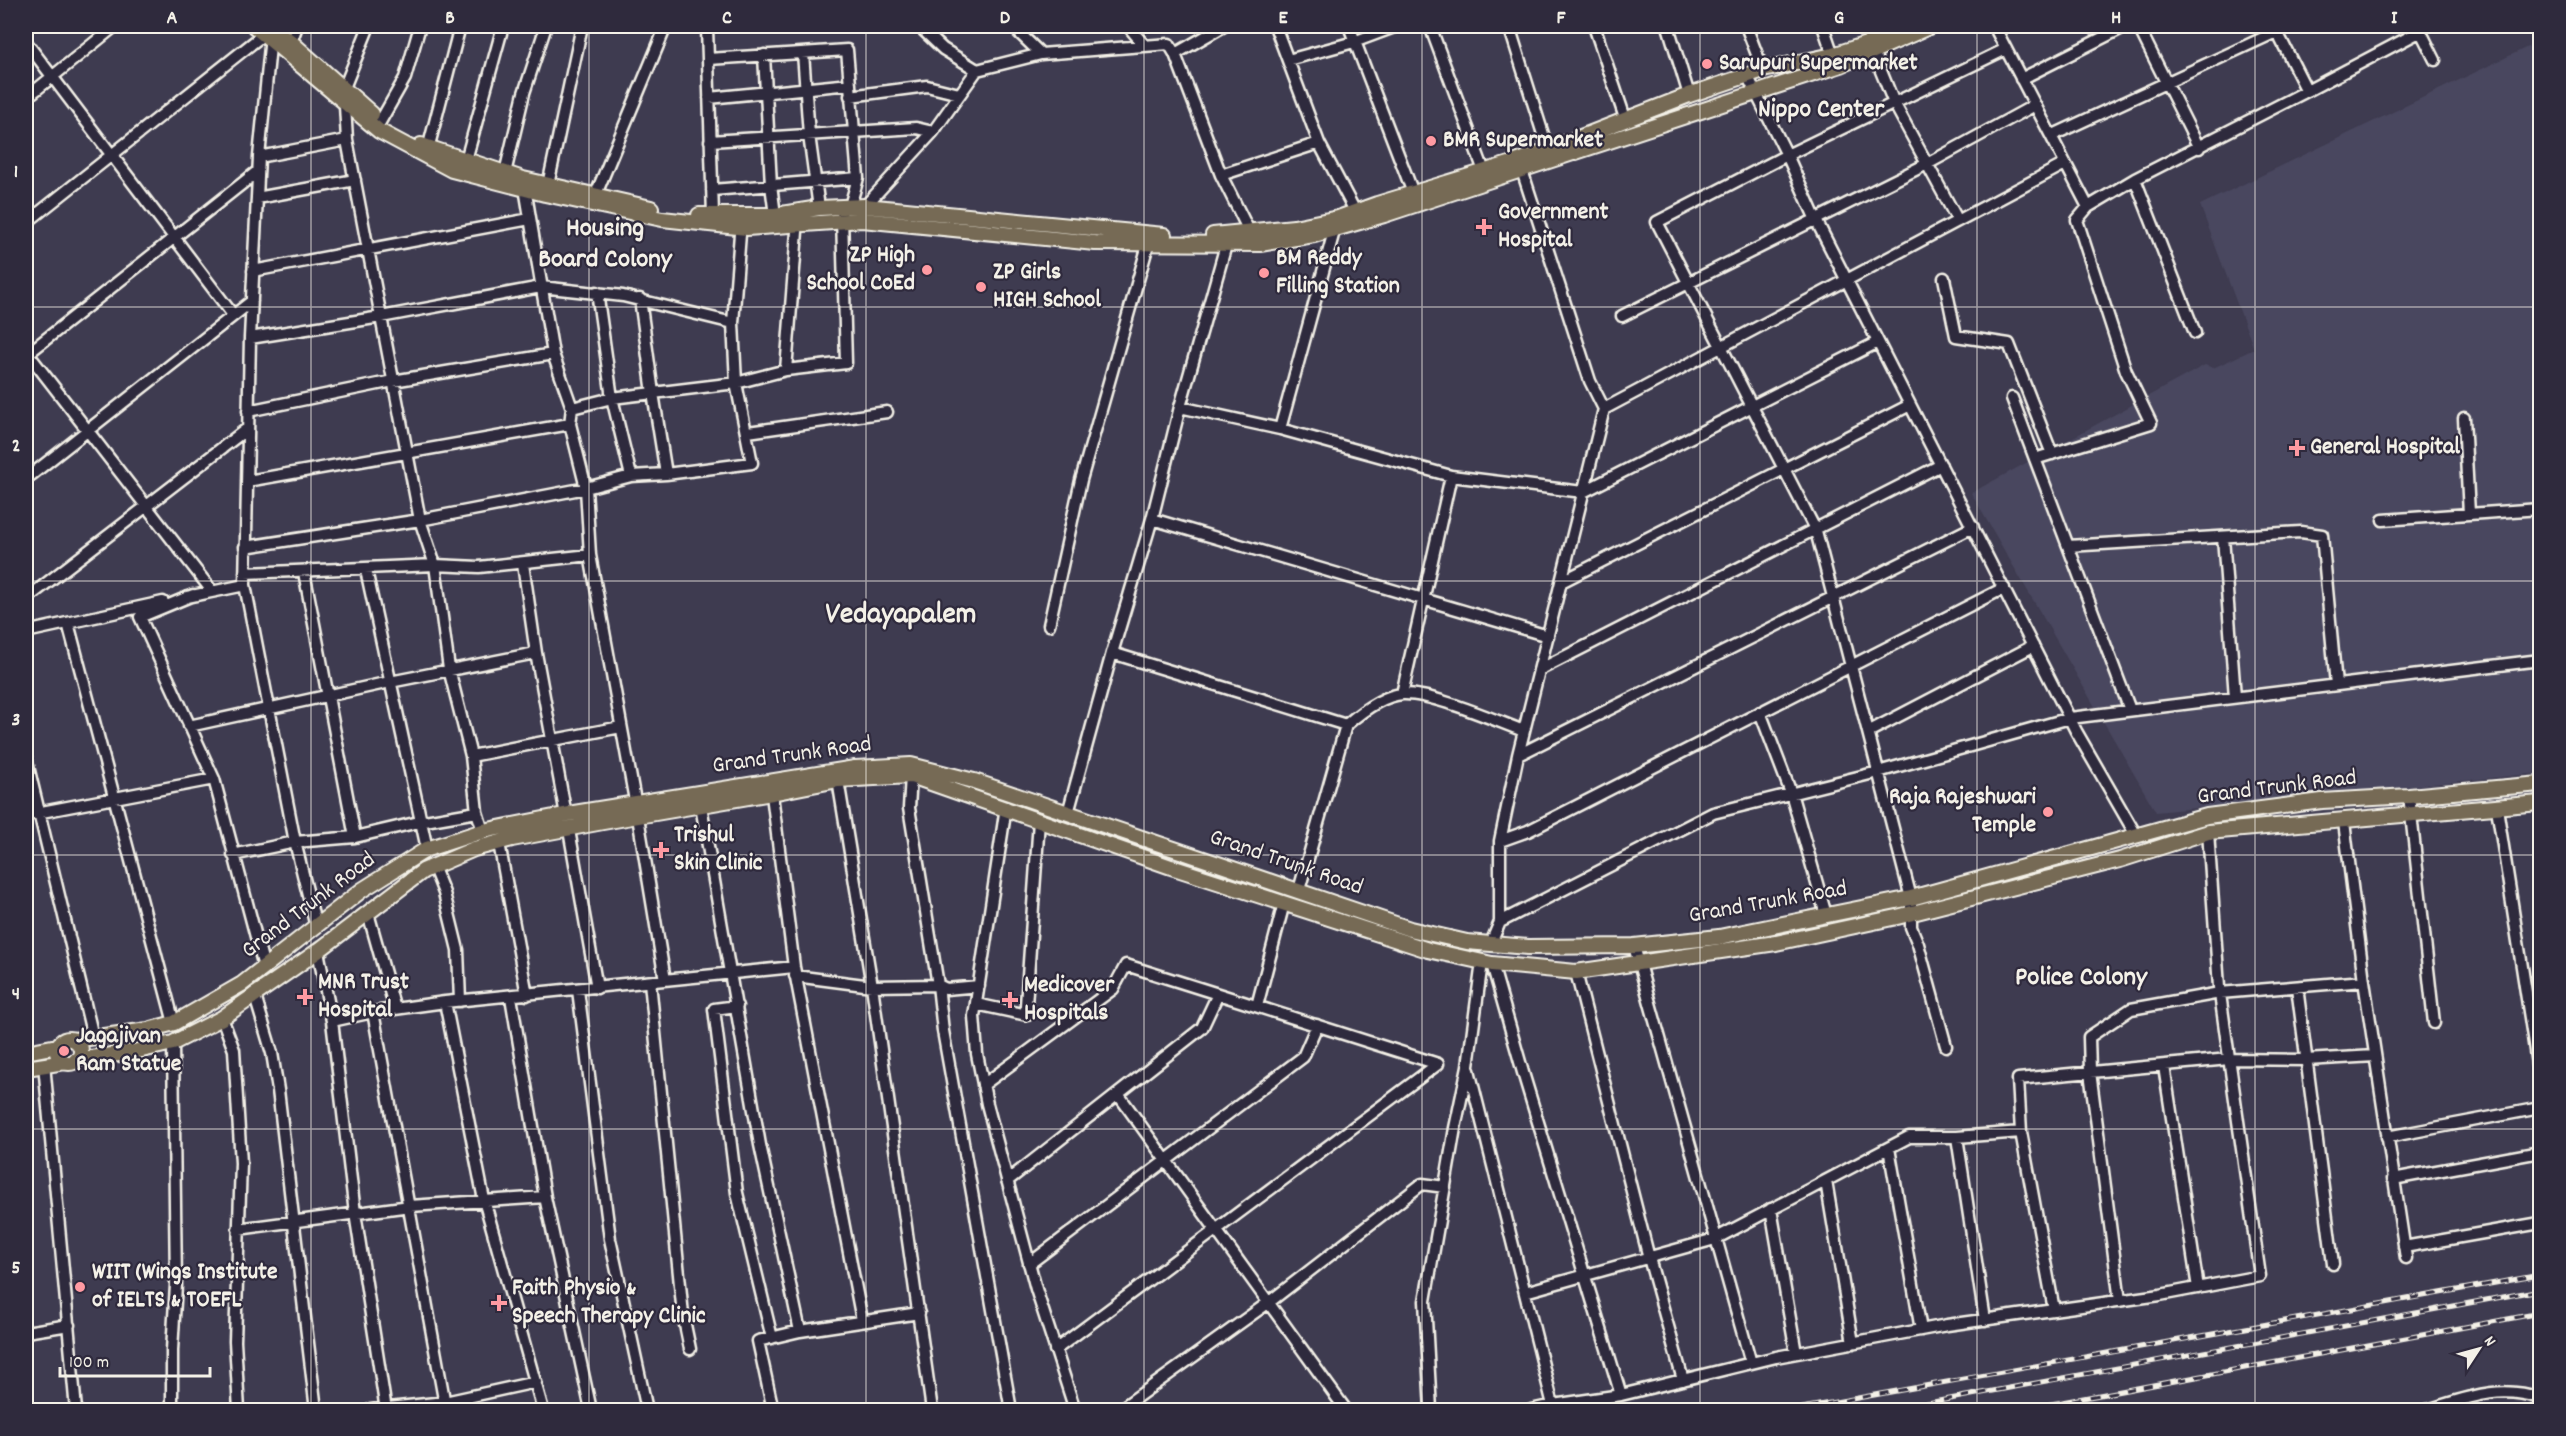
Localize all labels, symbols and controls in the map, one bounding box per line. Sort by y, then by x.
text: A [167,5,178,33]
text: B [445,5,455,33]
text: C [722,5,732,33]
text: D [1000,5,1011,33]
text: E [1278,5,1288,33]
text: F [1557,5,1567,33]
text: G [1834,5,1844,33]
text: H [2111,5,2121,33]
text: I [2391,5,2398,33]
place label: Sarupuri Supermarket [1719,47,1918,81]
marker: Sarupuri Supermarket [1700,57,1714,71]
district label: Nippo Center [1758,92,1884,129]
place label: BMR Supermarket [1443,124,1603,158]
marker: BMR Supermarket [1424,134,1438,148]
text: 1 [14,159,18,187]
place label: Government Hospital [1498,196,1608,258]
district label: Housing Board Colony [538,210,673,280]
marker: Government Hospital [1475,218,1493,236]
place label: ZP High School CoEd [807,239,915,301]
place label: BM Reddy Filling Station [1276,242,1400,304]
place label: ZP Girls HIGH School [993,256,1101,318]
marker: ZP High School CoEd [920,263,934,277]
marker: BM Reddy Filling Station [1257,266,1271,280]
marker: ZP Girls HIGH School [974,280,988,294]
place label: General Hospital [2310,431,2460,465]
text: 2 [12,433,20,461]
marker: General Hospital [2288,439,2306,457]
district label: Vedayapalem [826,595,976,638]
text: 3 [12,707,20,735]
street label: Grand Trunk Road [710,728,874,784]
street label: Grand Trunk Road [2195,761,2359,815]
place label: Raja Rajeshwari Temple [1889,781,2037,843]
marker: Raja Rajeshwari Temple [2041,805,2055,819]
place label: Trishul Skin Clinic [674,819,763,881]
street label: Grand Trunk Road [1205,821,1367,905]
marker: Trishul Skin Clinic [652,841,670,859]
street label: Grand Trunk Road [235,844,383,968]
street label: Grand Trunk Road [1686,872,1850,934]
district label: Police Colony [2015,959,2148,998]
place label: MNR Trust Hospital [318,966,409,1028]
place label: Medicover Hospitals [1024,969,1115,1031]
text: 4 [12,981,20,1009]
marker: MNR Trust Hospital [296,988,314,1006]
marker: Medicover Hospitals [1001,991,1019,1009]
place label: Jagajivan Ram Statue [76,1020,182,1082]
marker: Jagajivan Ram Statue [57,1044,71,1058]
text: 5 [11,1255,21,1283]
place label: WIIT (Wings Institute of IELTS & TOEFL [92,1256,278,1318]
place label: Faith Physio & Speech Therapy Clinic [512,1272,706,1334]
marker: WIIT (Wings Institute of IELTS & TOEFL [73,1280,87,1294]
marker: Faith Physio & Speech Therapy Clinic [490,1294,508,1312]
north arrow [2449,1319,2509,1379]
text: N [2477,1332,2501,1352]
scale bar [60,1340,210,1378]
text: 100 m [69,1351,109,1376]

